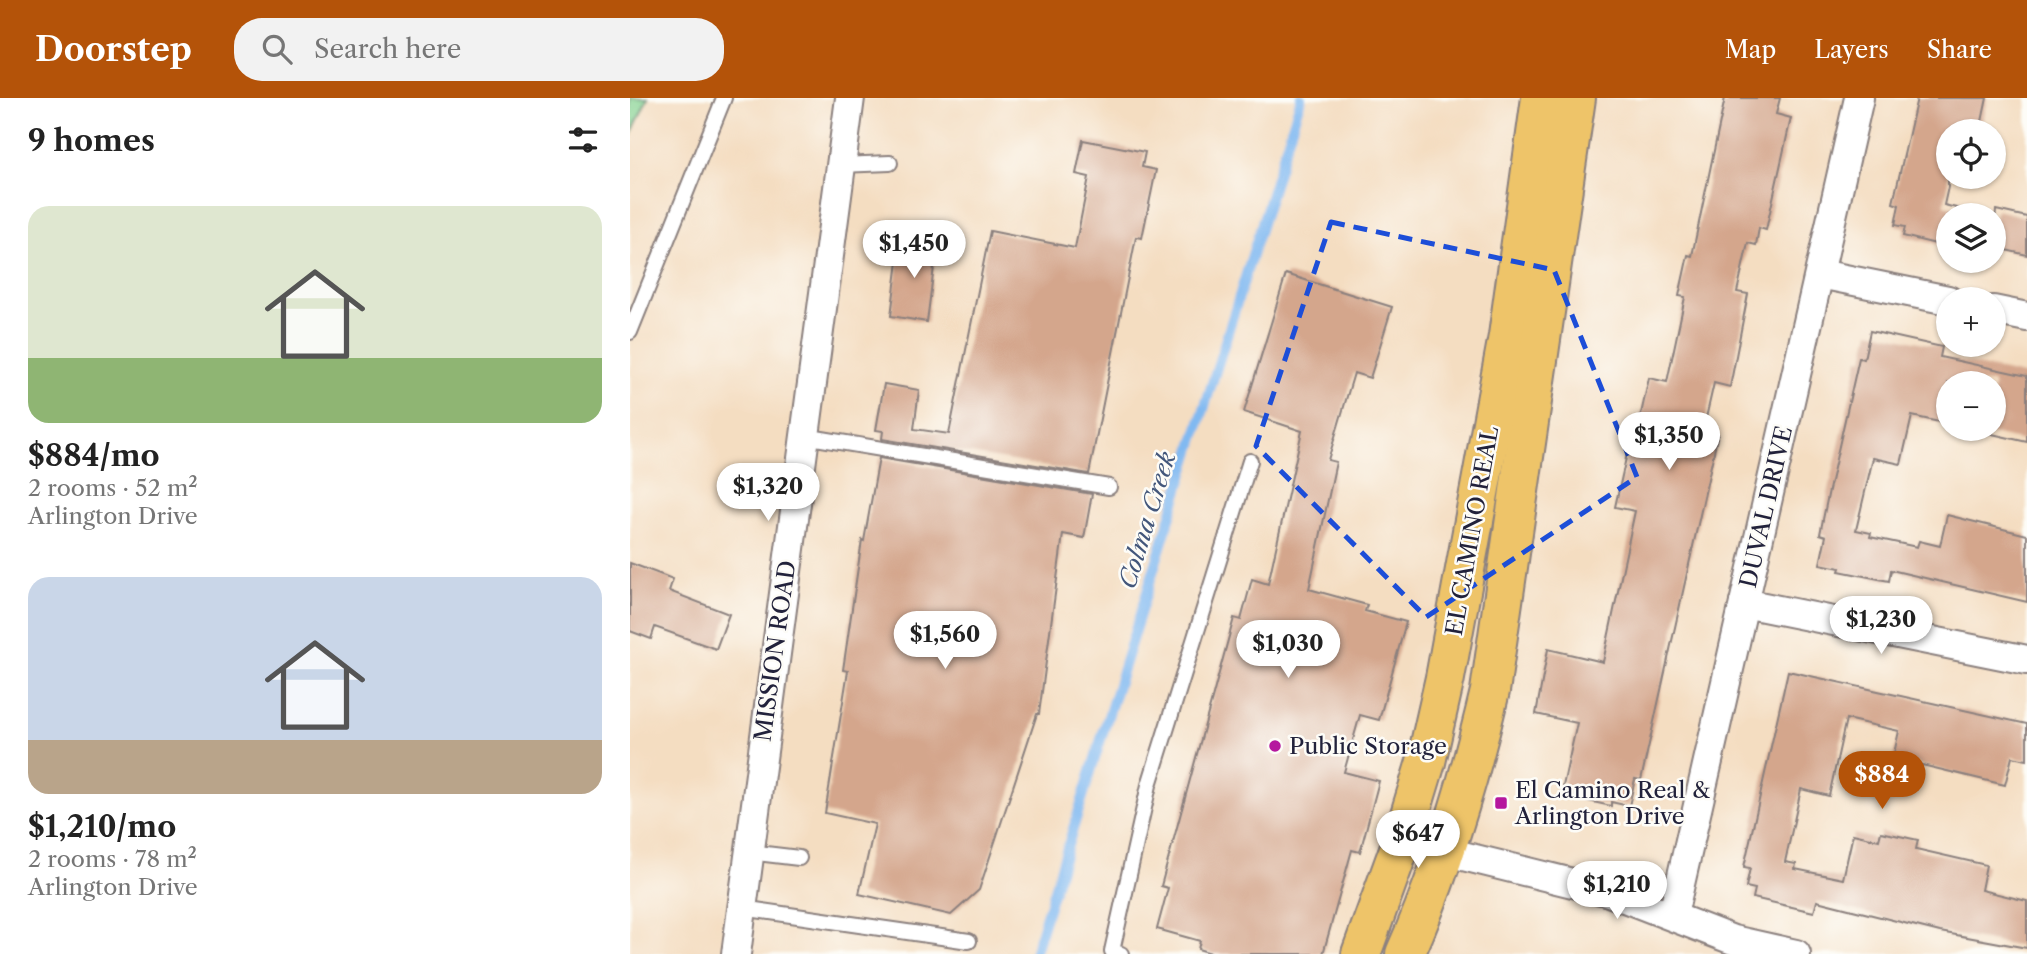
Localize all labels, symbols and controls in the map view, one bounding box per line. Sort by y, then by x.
search box [234,18,724,81]
text: Doorstep [35,29,192,70]
icon: search [258,30,296,68]
text: Search here [314,33,461,65]
text: Map [1725,35,1776,64]
text: Layers [1814,35,1889,64]
text: Share [1927,35,1992,64]
map controls [1936,119,2006,441]
button: locate [1936,119,2006,189]
icon: filters [564,121,602,159]
text: 9 homes [28,122,155,159]
button: layers [1936,203,2006,273]
pin: $1,450 [857,220,971,280]
text: $1,450 [879,229,949,257]
icon: home [252,251,378,377]
button: + [1936,287,2006,357]
button: − [1936,371,2006,441]
pin: $1,350 [1612,412,1726,472]
text: $1,350 [1634,421,1704,449]
street label: DUVAL DRIVE [1734,423,1798,591]
street label: EL CAMINO REAL [1440,424,1504,638]
text: $884/mo [28,437,160,474]
water label: Colma Creek [1112,448,1182,592]
pin: $1,320 [711,464,825,523]
text: $1,320 [733,472,803,500]
text: 2 rooms · 52 m² [28,474,198,502]
text: Arlington Drive [28,502,198,530]
street label: MISSION ROAD [748,559,802,743]
pin: $1,230 [1824,596,1938,656]
text: $1,230 [1846,605,1916,633]
pin: $1,560 [888,612,1002,671]
text: $1,560 [910,620,980,648]
pin: $1,030 [1231,620,1345,680]
icon: home [252,622,378,748]
text: $1,030 [1252,629,1324,657]
place label: Public Storage [1289,732,1447,760]
marker: Public Storage [1267,738,1283,754]
pin: $884 [1841,752,1923,811]
text: $884 [1855,760,1909,788]
place label: El Camino Real & Arlington Drive [1514,776,1710,830]
marker: El Camino Real & Arlington Drive [1493,795,1509,811]
text: $1,210/mo [28,808,176,845]
pin: $647 [1377,810,1459,870]
text: $647 [1392,819,1444,847]
text: 2 rooms · 78 m² [28,845,197,873]
pin: $1,210 [1560,862,1674,921]
text: $1,210 [1583,870,1651,898]
text: Arlington Drive [28,873,198,901]

